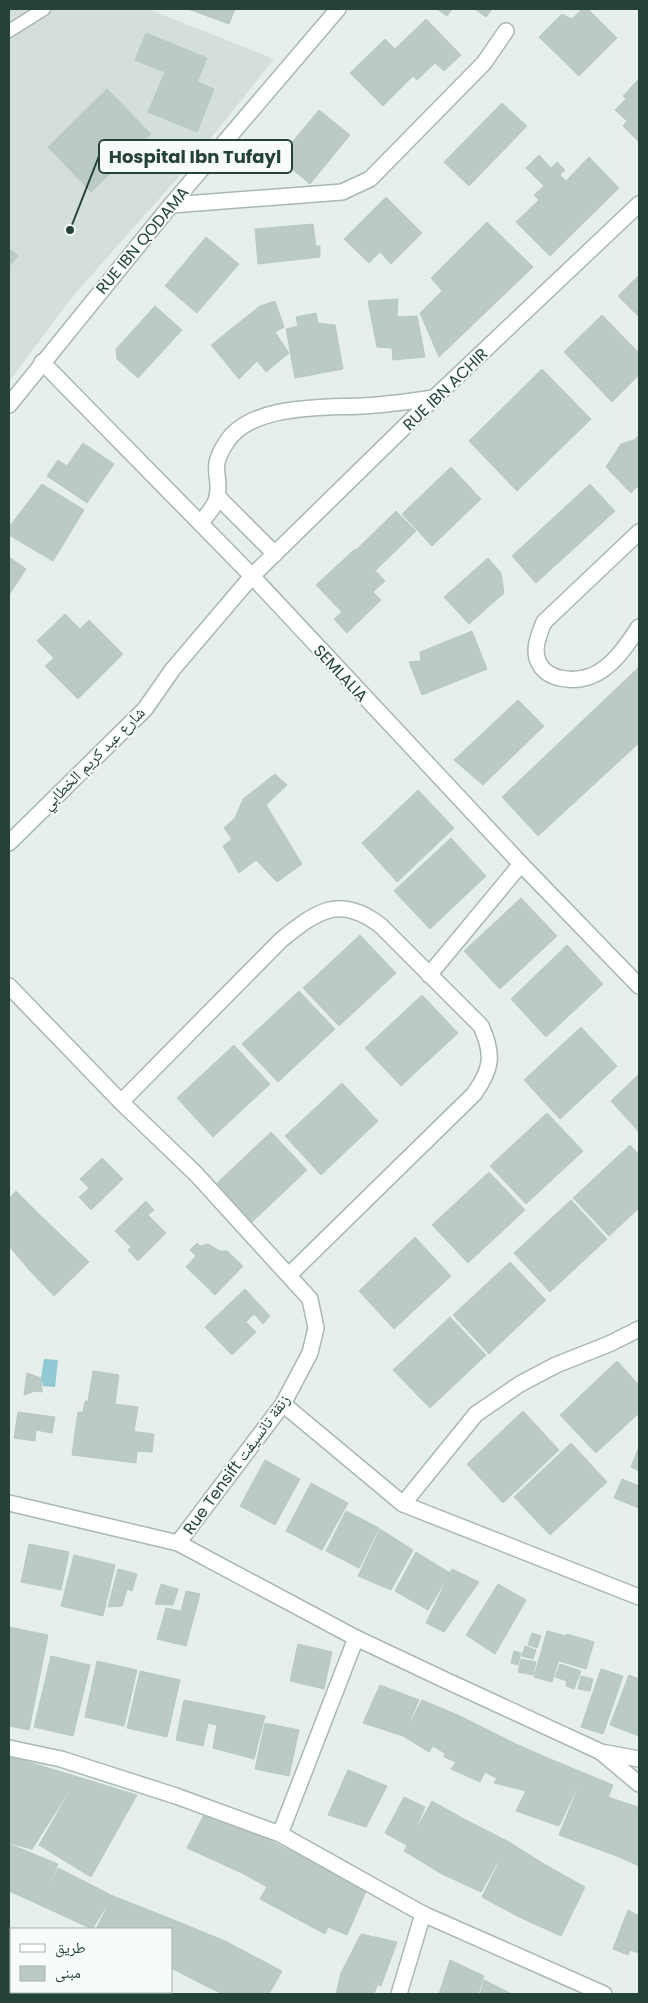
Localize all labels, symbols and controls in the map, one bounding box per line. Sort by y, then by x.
callout: Hospital Ibn Tufayl [99,140,292,173]
text: Hospital Ibn Tufayl [109,144,281,169]
street label: RUE IBN QODAMA [90,181,194,299]
street label: RUE IBN ACHIR [398,343,493,436]
street label: SEMLALIA [308,640,373,707]
street label: شارع عبد كريم الخطابي [36,701,151,816]
street label: Rue Tensift زنقة تانسيفت [178,1389,295,1539]
legend [10,1928,172,1993]
text: طريق [55,1937,86,1958]
text: مبنى [55,1962,81,1983]

